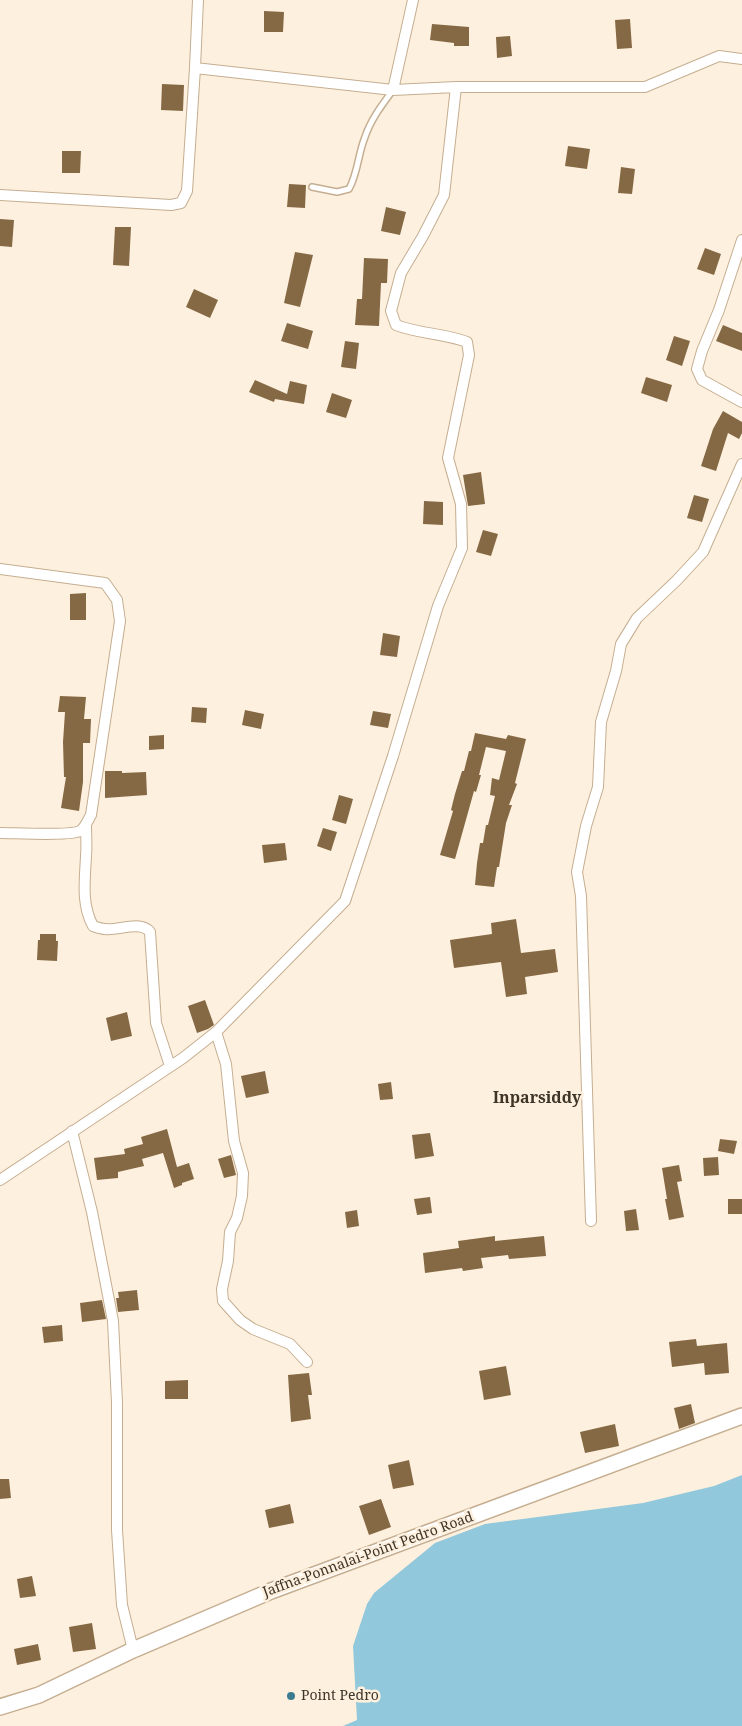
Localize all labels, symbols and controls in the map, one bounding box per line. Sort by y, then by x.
district label: Inparsiddy [493,1088,581,1108]
street label: Jaffna-Ponnalai-Point Pedro Road [260,1509,476,1601]
place label: Point Pedro [301,1688,379,1704]
marker: Point Pedro [285,1690,297,1702]

